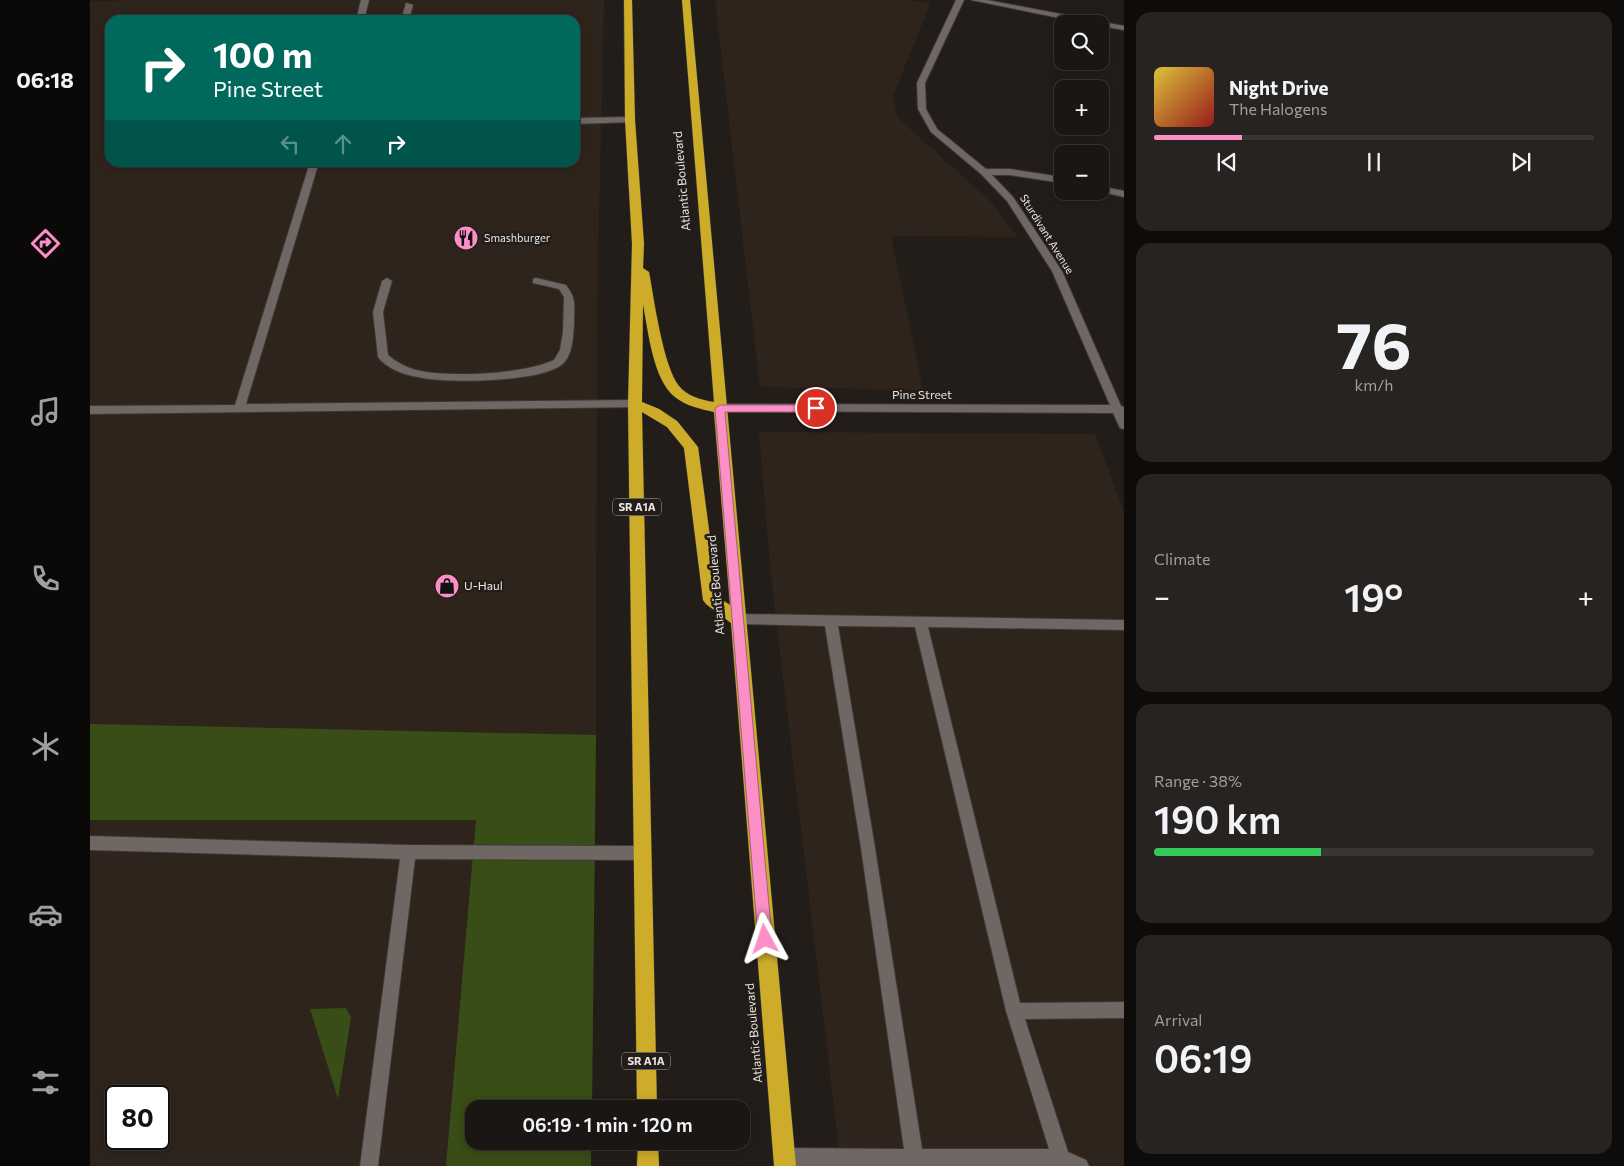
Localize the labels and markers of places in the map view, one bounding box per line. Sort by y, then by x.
restaurant icon: Smashburger [453,225,479,251]
place label: Smashburger [484,231,551,244]
pin [795,387,837,429]
shop icon: U-Haul [434,573,460,599]
place label: U-Haul [464,578,503,592]

